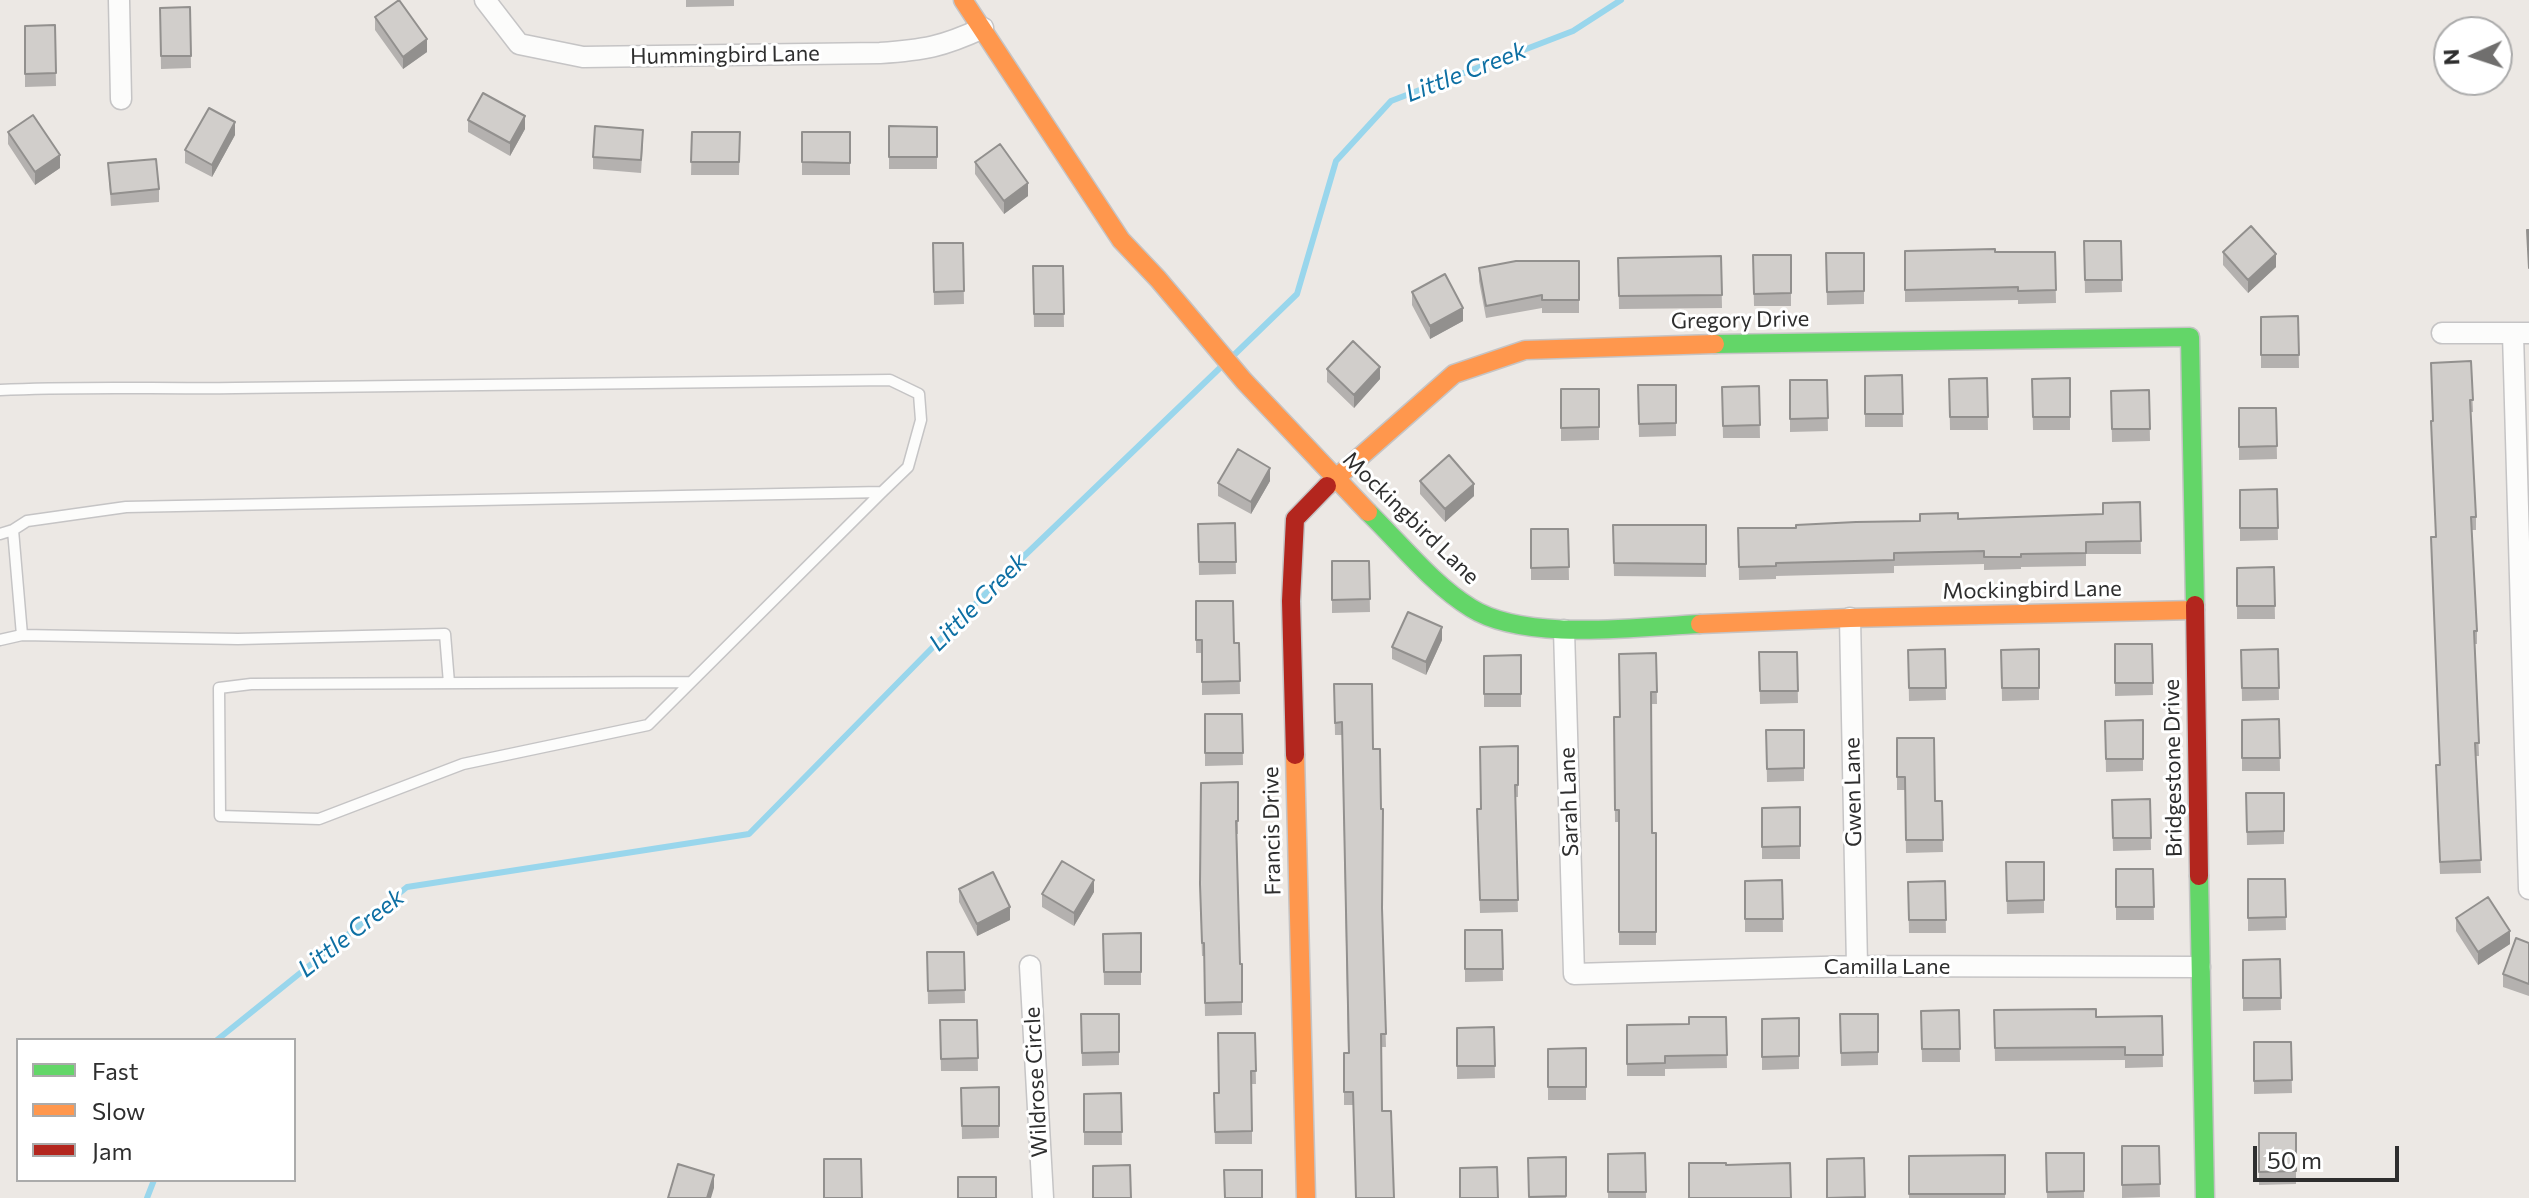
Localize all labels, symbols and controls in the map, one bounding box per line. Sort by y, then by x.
north arrow [2433,16,2513,96]
water label: Little Creek [1402,36,1530,108]
street label: Hummingbird Lane [630,40,820,70]
text: N [2437,48,2464,66]
street label: Gregory Drive [1671,306,1809,334]
street label: Mockingbird Lane [1337,446,1485,590]
water label: Little Creek [923,547,1033,657]
street label: Mockingbird Lane [1942,575,2122,605]
street label: Bridgestone Drive [2158,679,2188,857]
street label: Gwen Lane [1839,737,1867,847]
street label: Sarah Lane [1554,747,1584,857]
street label: Francis Drive [1258,766,1286,896]
water label: Little Creek [292,883,410,983]
street label: Camilla Lane [1824,954,1950,980]
street label: Wildrose Circle [1019,1006,1053,1158]
legend [16,1038,296,1182]
text: Fast [92,1056,139,1085]
text: Slow [92,1096,145,1125]
scale bar [2257,1130,2403,1180]
text: Jam [92,1136,132,1165]
text: 50 m [2267,1145,2322,1174]

